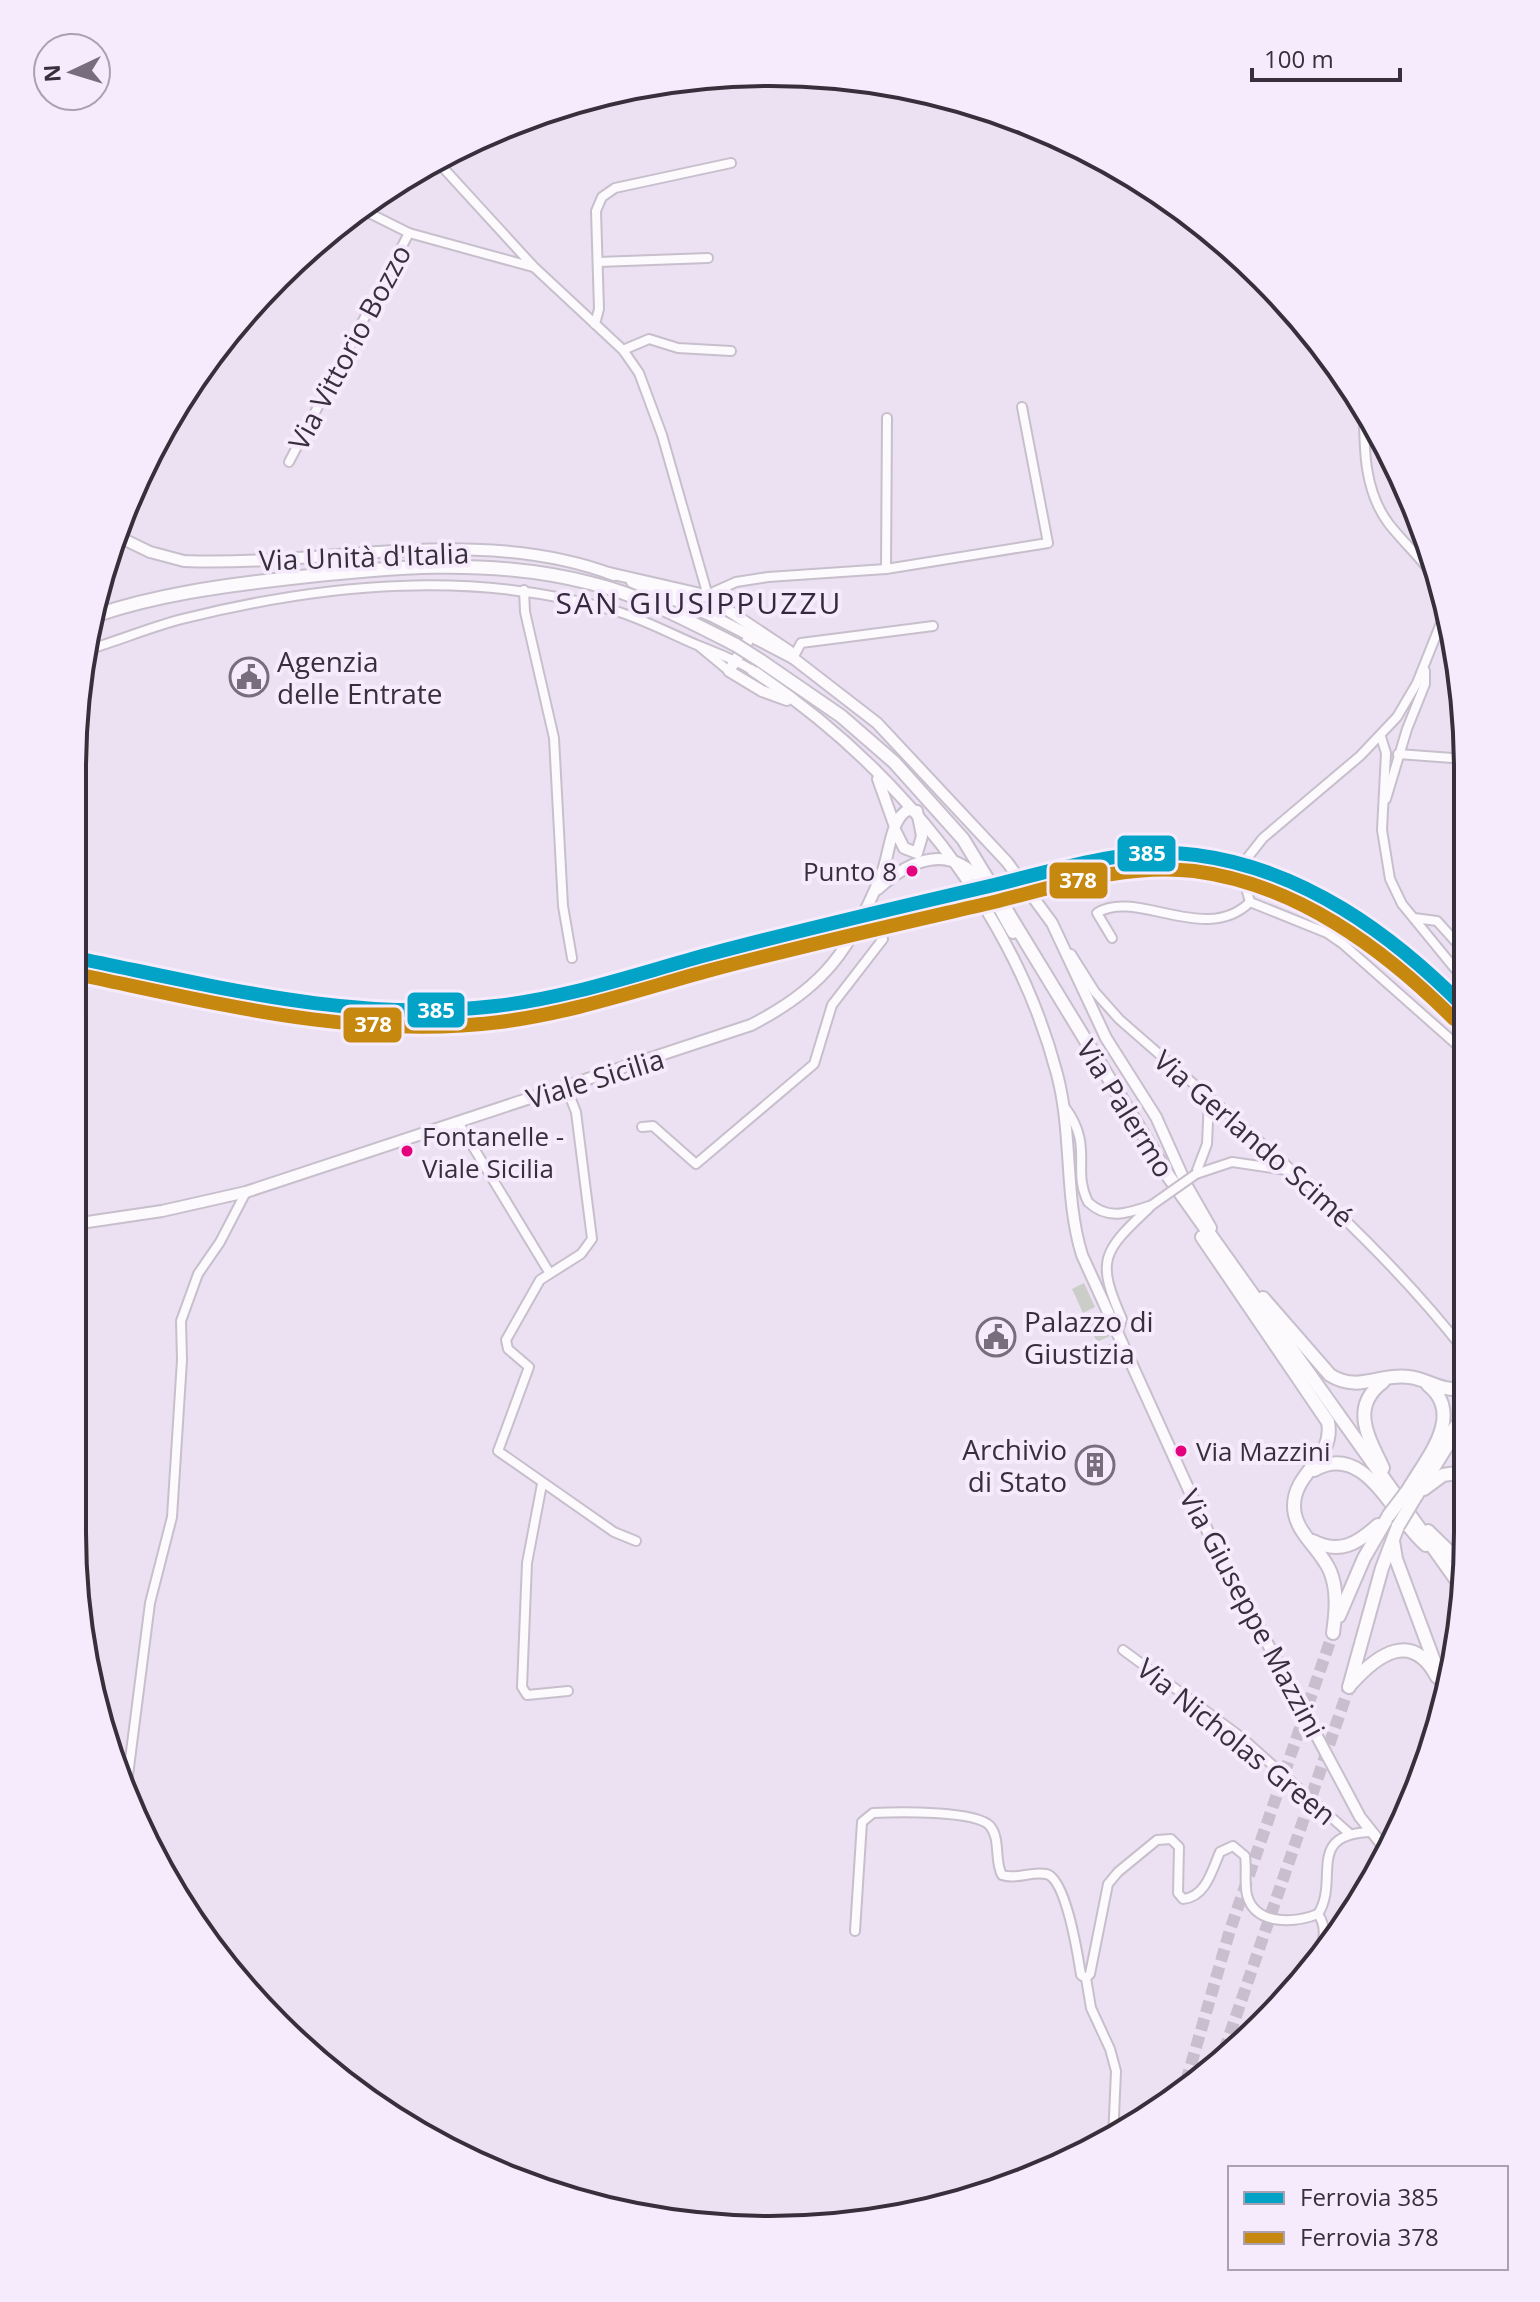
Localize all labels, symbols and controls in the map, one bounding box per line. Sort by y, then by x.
north arrow [32,32,112,112]
scale bar [1252,32,1400,82]
text: 100 m [1264,42,1334,75]
text: N [35,63,67,83]
street label: Via Vittorio Bozzo [279,237,419,457]
street label: Via Unità d'Italia [258,533,470,579]
district label: SAN GIUSIPPUZZU [556,582,842,623]
place label: Agenzia delle Entrate [277,642,442,712]
public building icon: Agenzia delle Entrate [228,656,270,698]
line badge: 385 [1116,834,1177,873]
text: 385 [1128,837,1166,867]
place label: Punto 8 [803,853,897,889]
line badge: 378 [1048,861,1109,900]
marker: Punto 8 [904,863,920,879]
text: 378 [1059,864,1097,894]
line badge: 385 [406,991,466,1029]
text: 385 [417,994,455,1024]
line badge: 378 [342,1006,403,1044]
text: 378 [354,1008,392,1038]
street label: Via Palermo [1069,1032,1183,1184]
street label: Viale Sicilia [522,1039,668,1117]
street label: Via Gerlando Scimé [1146,1041,1362,1235]
place label: Fontanelle - Viale Sicilia [422,1118,564,1186]
marker: Fontanelle - Viale Sicilia [399,1143,415,1159]
place label: Palazzo di Giustizia [1024,1302,1154,1372]
public building icon: Palazzo di Giustizia [975,1316,1017,1358]
place label: Archivio di Stato [962,1430,1067,1500]
place label: Via Mazzini [1196,1433,1331,1469]
marker: Via Mazzini [1173,1443,1189,1459]
building icon: Archivio di Stato [1074,1444,1116,1486]
street label: Via Giuseppe Mazzini [1171,1482,1335,1744]
street label: Via Nicholas Green [1130,1649,1344,1833]
legend [1228,2166,1508,2270]
text: Ferrovia 385 [1300,2180,1439,2213]
text: Ferrovia 378 [1300,2220,1439,2253]

